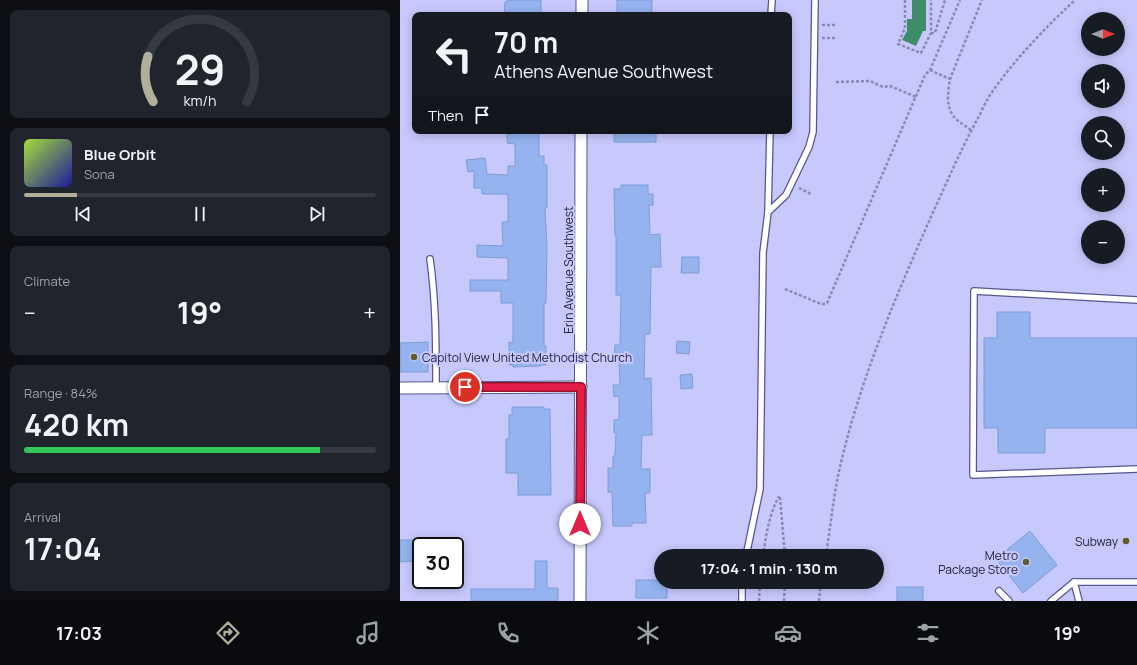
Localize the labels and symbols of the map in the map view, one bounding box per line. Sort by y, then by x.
north arrow [1081,12,1125,56]
street label: Erin Avenue Southwest [560,206,577,334]
place label: Capitol View United Methodist Church [422,349,632,366]
marker: Capitol View United Methodist Church [409,352,419,362]
pin [448,370,482,404]
position arrow [559,503,601,545]
place label: Subway [1075,533,1119,550]
marker: Subway [1121,536,1131,546]
speed limit sign: 30 [412,537,464,589]
place label: Metro Package Store [938,547,1018,578]
marker: Metro Package Store [1021,557,1031,567]

